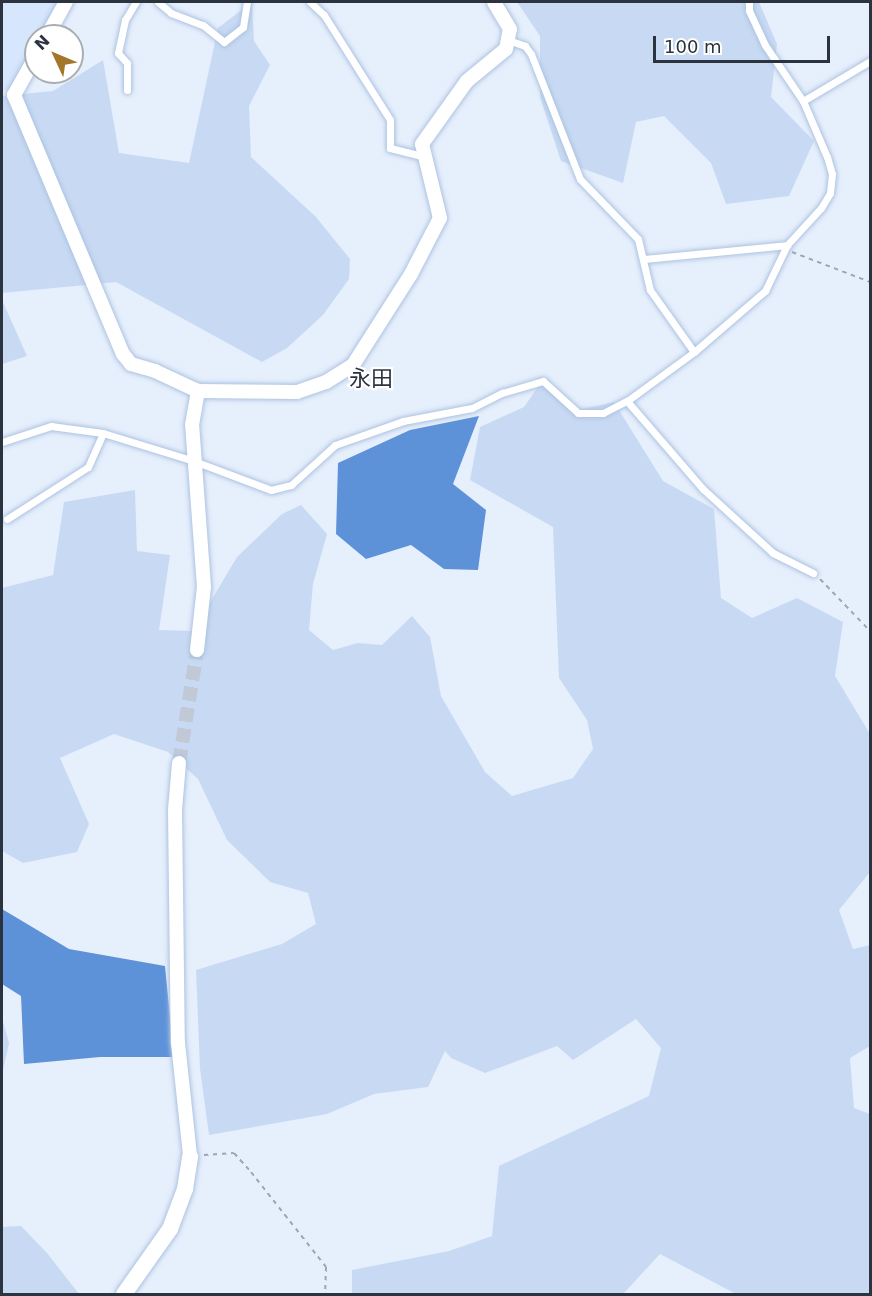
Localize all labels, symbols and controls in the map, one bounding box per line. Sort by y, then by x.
north arrow [24,24,84,84]
scale bar [656,24,833,62]
text: N [31,31,54,54]
text: 100 m [664,36,722,57]
district label: 永田 [349,366,393,392]

